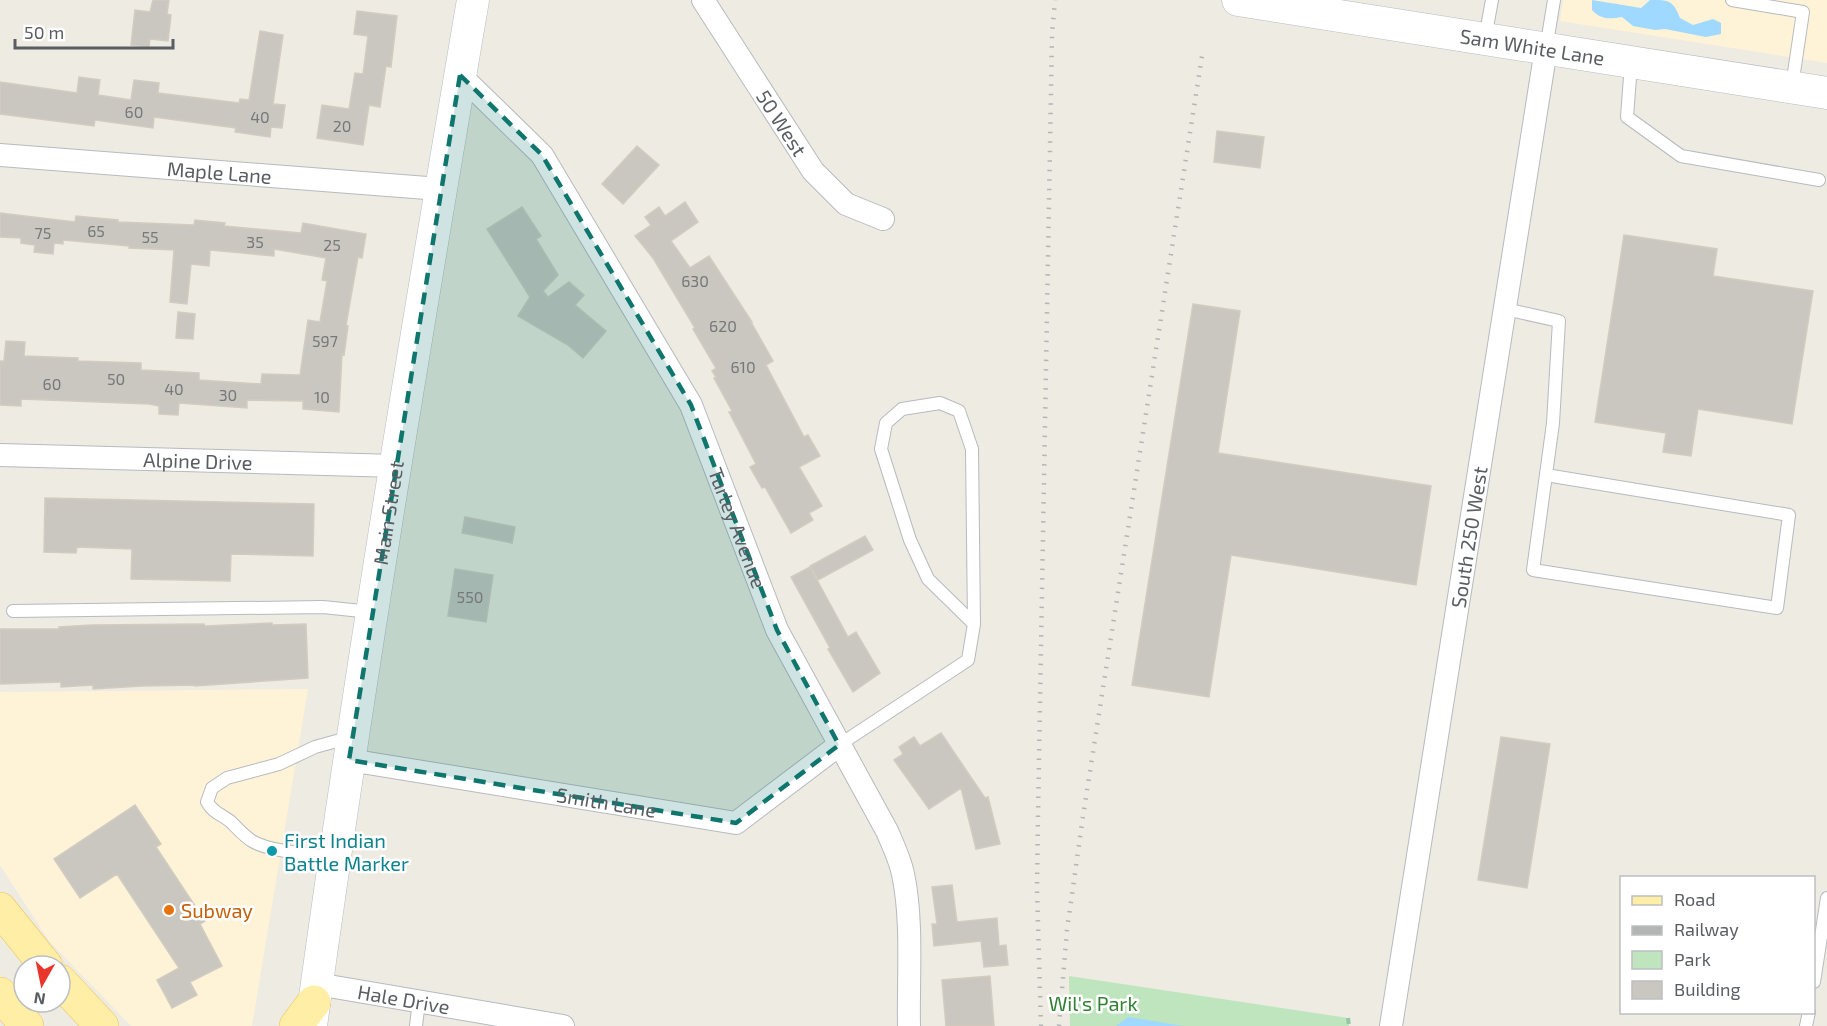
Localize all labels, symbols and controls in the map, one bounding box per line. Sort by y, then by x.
scale bar [15,12,172,50]
text: 50 m [24,21,64,43]
street label: Sam White Lane [1458,23,1606,70]
street label: 50 West [752,85,812,161]
house number: 60 [125,102,143,121]
house number: 40 [250,107,270,126]
house number: 20 [333,116,351,135]
street label: Maple Lane [166,156,273,188]
house number: 65 [87,221,105,240]
house number: 75 [35,223,51,242]
house number: 55 [141,227,159,246]
house number: 35 [246,232,264,251]
house number: 25 [323,235,341,254]
house number: 630 [681,271,709,290]
house number: 620 [709,316,737,335]
house number: 597 [312,331,338,350]
house number: 610 [730,357,756,376]
house number: 50 [107,369,125,388]
house number: 60 [43,374,61,393]
house number: 40 [164,379,184,398]
house number: 30 [219,385,237,404]
house number: 10 [314,387,330,406]
street label: Alpine Drive [143,447,253,474]
street label: Main Street [368,458,408,567]
street label: Turley Avenue [704,464,772,591]
street label: South 250 West [1445,464,1492,610]
house number: 550 [457,587,483,606]
street label: Smith Lane [555,782,658,822]
place label: First Indian Battle Marker [284,828,409,875]
marker: First Indian Battle Marker [265,844,279,858]
legend [1620,876,1815,1014]
text: Road [1674,888,1715,910]
place label: Subway [181,898,253,922]
marker: Subway [162,903,176,917]
text: Railway [1674,918,1739,940]
text: Park [1674,948,1711,970]
north arrow [12,954,72,1014]
text: Building [1674,978,1741,1000]
street label: Hale Drive [356,979,452,1018]
text: N [32,989,47,1010]
park label: Wil's Park [1048,991,1138,1015]

